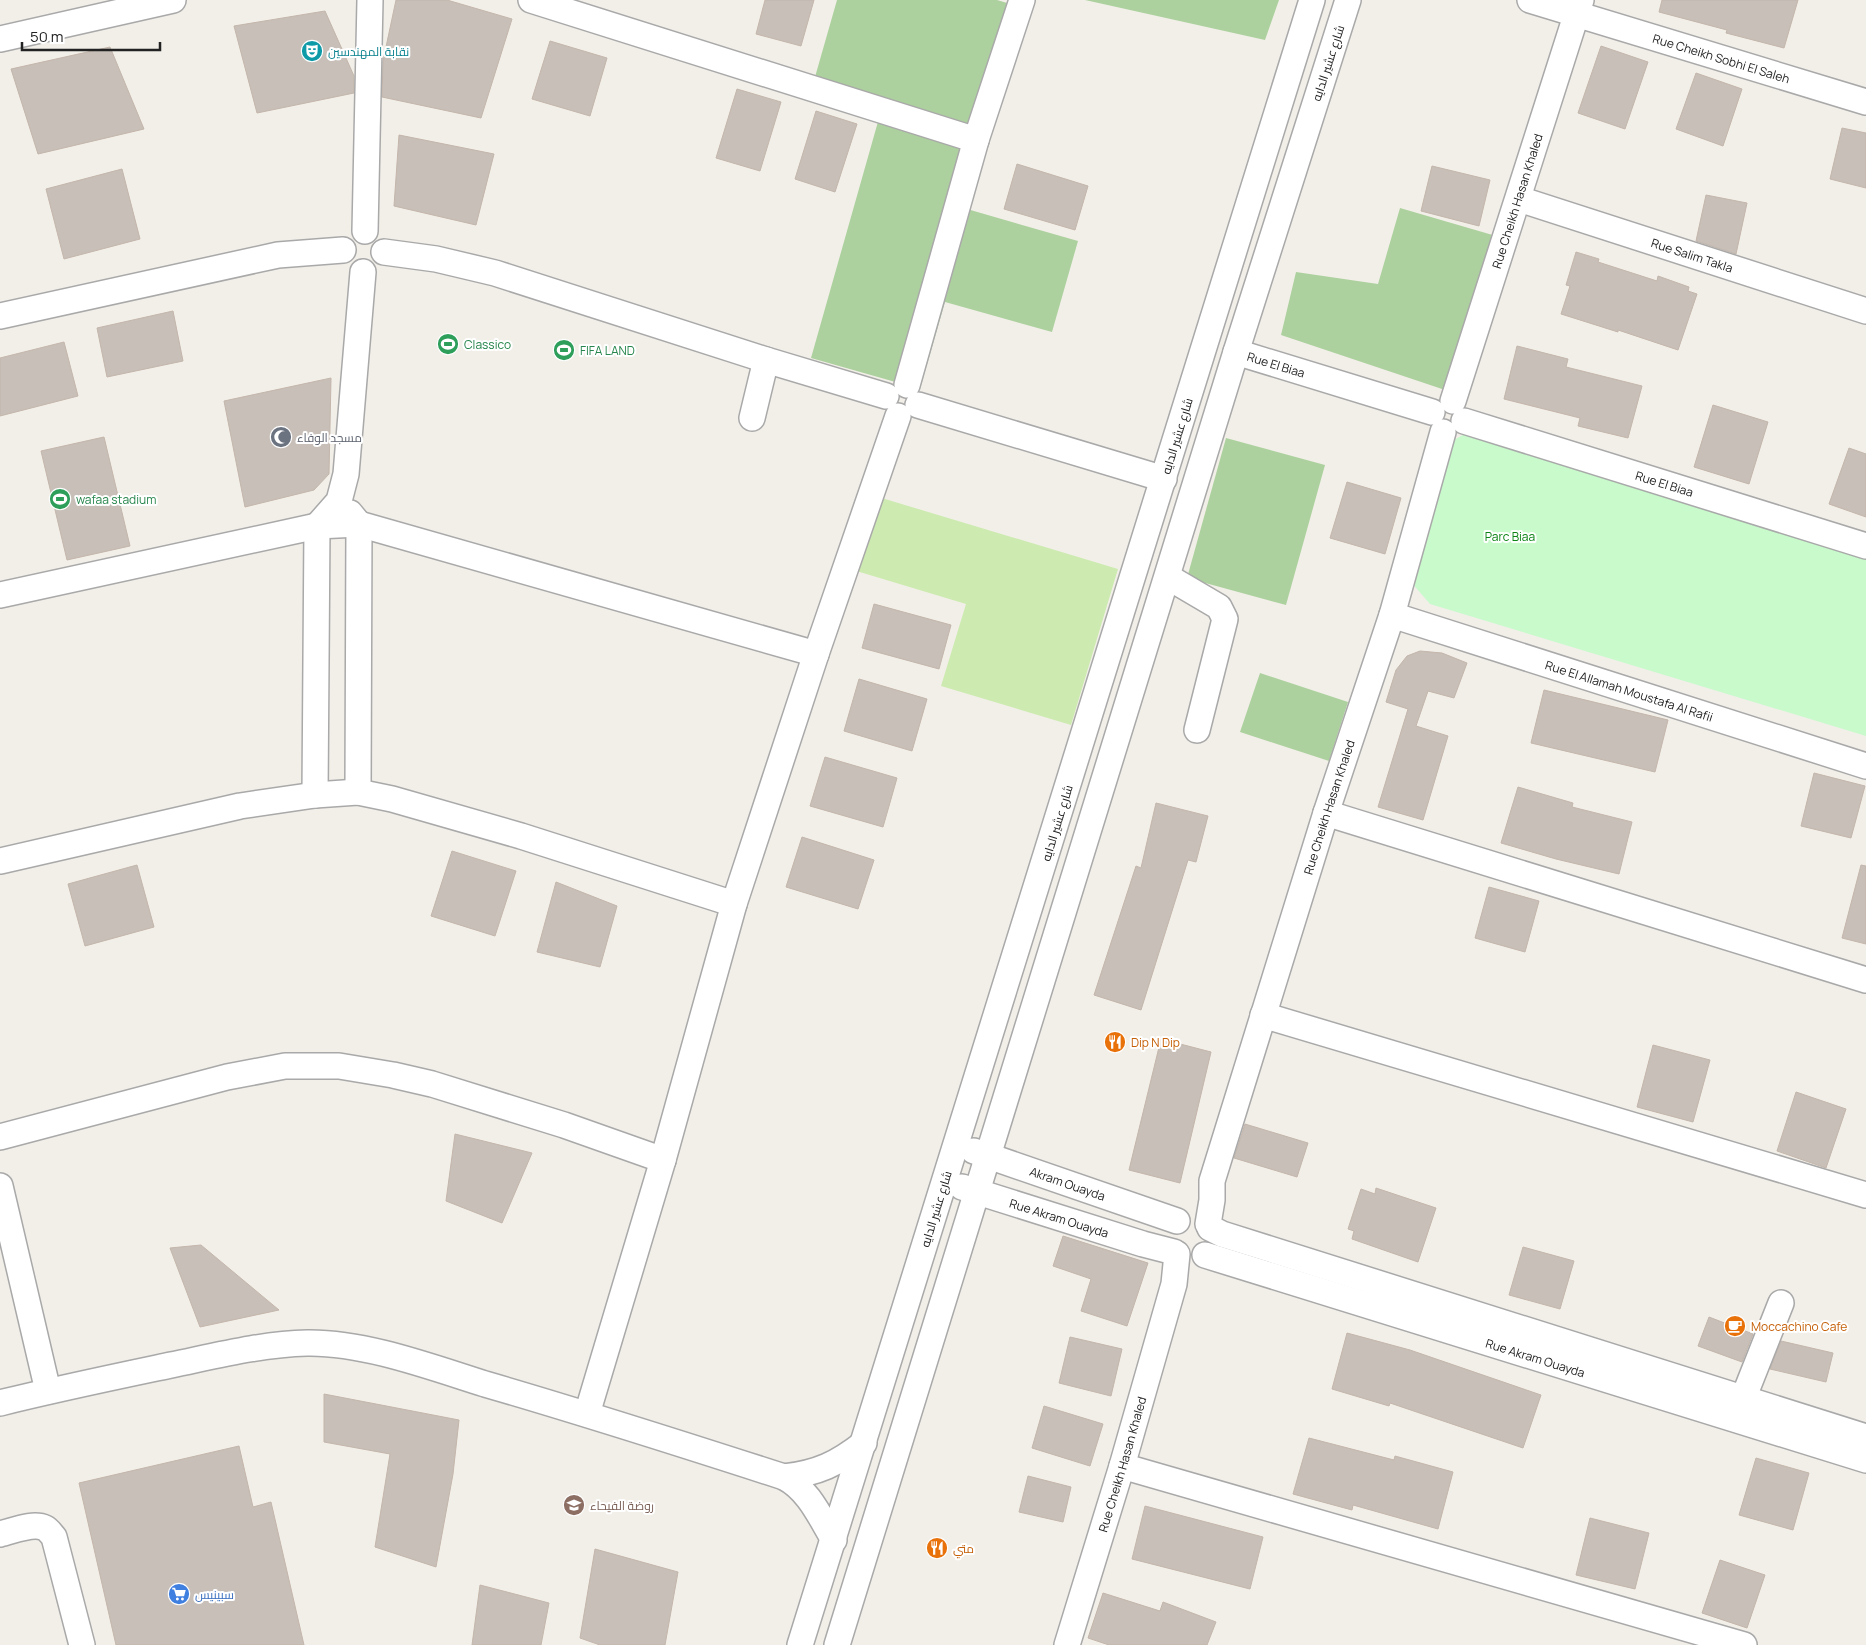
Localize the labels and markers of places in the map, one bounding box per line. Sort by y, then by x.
theatre icon: نقابة المهندسين [300,39,324,63]
place label: نقابة المهندسين [328,43,409,60]
sports icon: Classico [436,332,460,356]
place label: Classico [464,336,511,353]
sports icon: FIFA LAND [552,338,576,362]
place label: FIFA LAND [580,342,635,359]
mosque icon: مسجد الوفاء [269,425,293,449]
place label: مسجد الوفاء [297,429,362,446]
sports icon: wafaa stadium [48,487,72,511]
place label: wafaa stadium [76,491,156,508]
restaurant icon: Dip N Dip [1103,1030,1127,1054]
place label: Dip N Dip [1131,1034,1180,1051]
cafe icon: Moccachino Cafe [1723,1314,1747,1338]
place label: Moccachino Cafe [1751,1318,1847,1335]
school or university icon: روضة الفيحاء [562,1493,586,1517]
place label: روضة الفيحاء [590,1497,654,1514]
restaurant icon: متي [925,1536,949,1560]
place label: متي [953,1540,974,1559]
supermarket icon: سبينيس [167,1582,191,1606]
place label: سبينيس [195,1586,234,1603]

